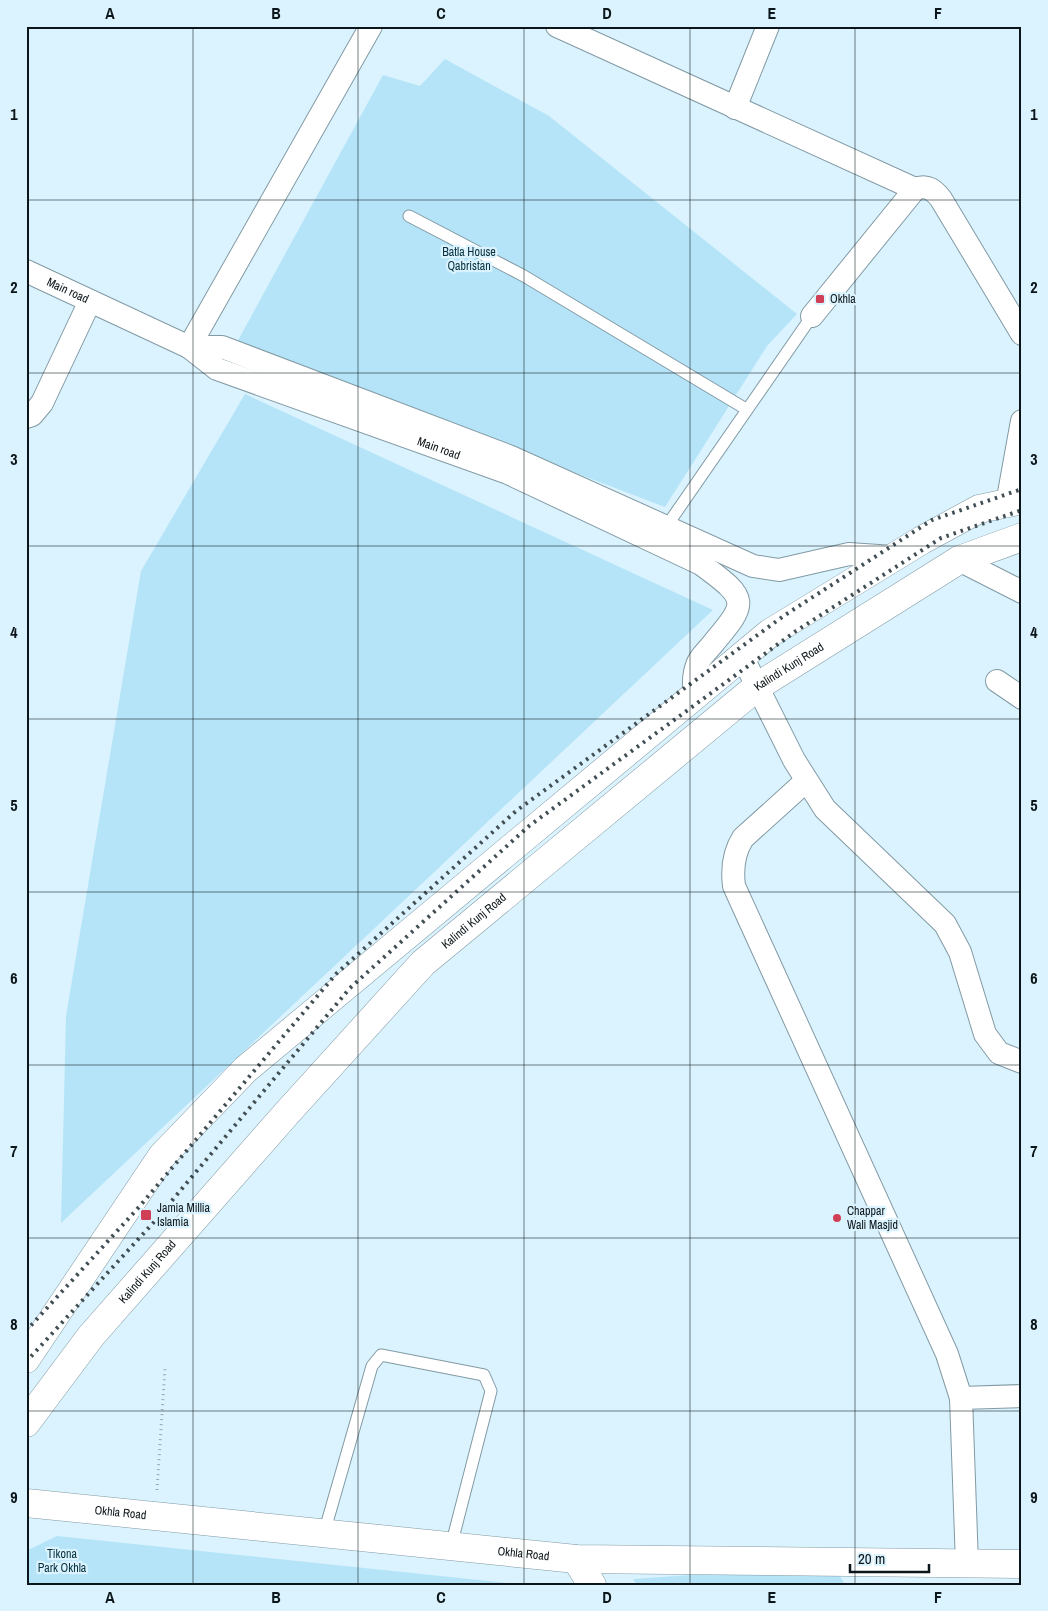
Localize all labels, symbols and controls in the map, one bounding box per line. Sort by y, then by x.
text: A [105,2,115,24]
text: B [271,2,281,24]
text: C [436,2,446,24]
text: D [602,2,612,24]
text: E [768,2,777,24]
text: F [934,2,942,24]
text: 1 [10,103,18,125]
text: 1 [1030,103,1038,125]
park label: Batla House Qabristan [442,244,496,274]
street label: Main road [44,274,91,307]
text: 2 [10,276,18,298]
text: 2 [1030,276,1038,298]
place label: Okhla [830,291,856,307]
marker: Okhla [814,293,826,305]
street label: Main road [415,433,462,463]
text: 3 [10,448,18,470]
text: 3 [1030,448,1038,470]
text: 4 [10,621,18,643]
text: 4 [1030,621,1038,643]
street label: Kalindi Kunj Road [750,639,827,694]
text: 5 [10,794,18,816]
text: 5 [1030,794,1038,816]
street label: Kalindi Kunj Road [438,889,510,952]
text: 6 [10,967,18,989]
text: 6 [1030,967,1038,989]
text: 7 [10,1140,18,1162]
text: 7 [1030,1140,1038,1162]
place label: Jamia Millia Islamia [157,1200,211,1230]
place label: Chappar Wali Masjid [847,1203,898,1233]
marker: Jamia Millia Islamia [139,1208,153,1222]
marker: Chappar Wali Masjid [831,1212,843,1224]
street label: Kalindi Kunj Road [115,1237,180,1307]
text: 8 [10,1313,18,1335]
text: 8 [1030,1313,1038,1335]
text: 9 [10,1486,18,1508]
text: 9 [1030,1486,1038,1508]
street label: Okhla Road [94,1502,147,1523]
scale bar [850,1541,929,1573]
street label: Okhla Road [497,1543,550,1564]
park label: Tikona Park Okhla [38,1546,87,1576]
text: 20 m [858,1548,885,1569]
text: A [105,1586,115,1608]
text: B [271,1586,281,1608]
text: C [436,1586,446,1608]
text: D [602,1586,612,1608]
text: E [768,1586,777,1608]
text: F [934,1586,942,1608]

